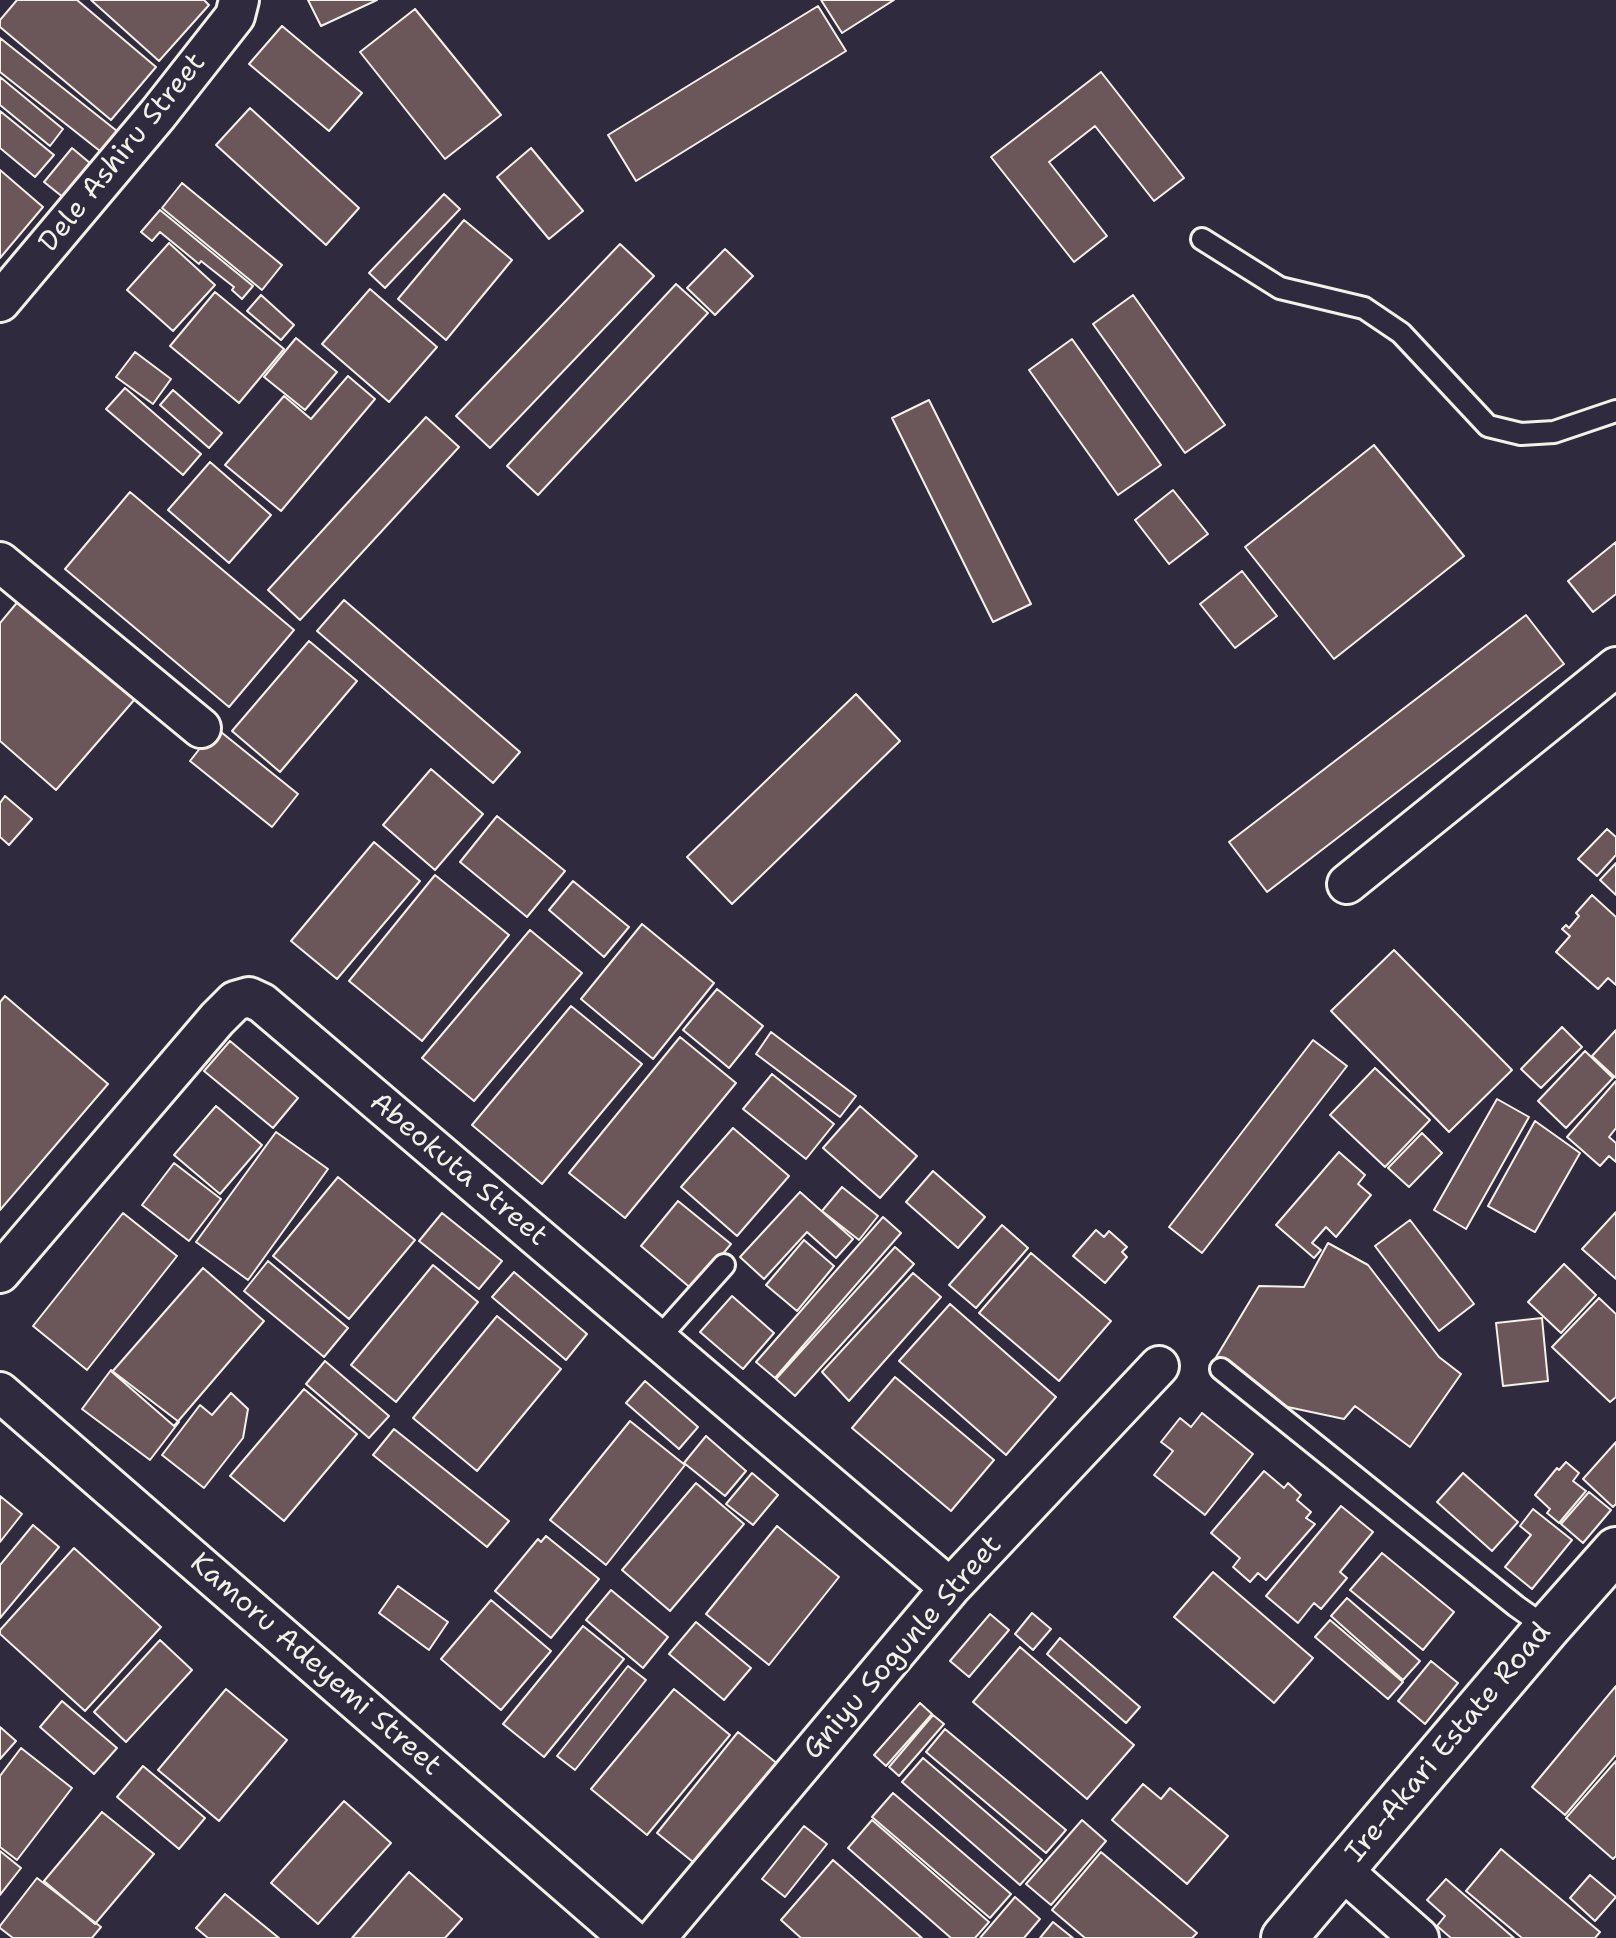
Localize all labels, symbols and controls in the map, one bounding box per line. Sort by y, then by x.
street label: Dele Ashiru Street [33,47,213,259]
street label: Abeokuta Street [362,1086,554,1254]
street label: Gniyu Sogunle Street [797,1529,1009,1767]
street label: Kamoru Adeyemi Street [182,1547,448,1783]
street label: Ire-Akari Estate Road [1339,1617,1559,1869]

